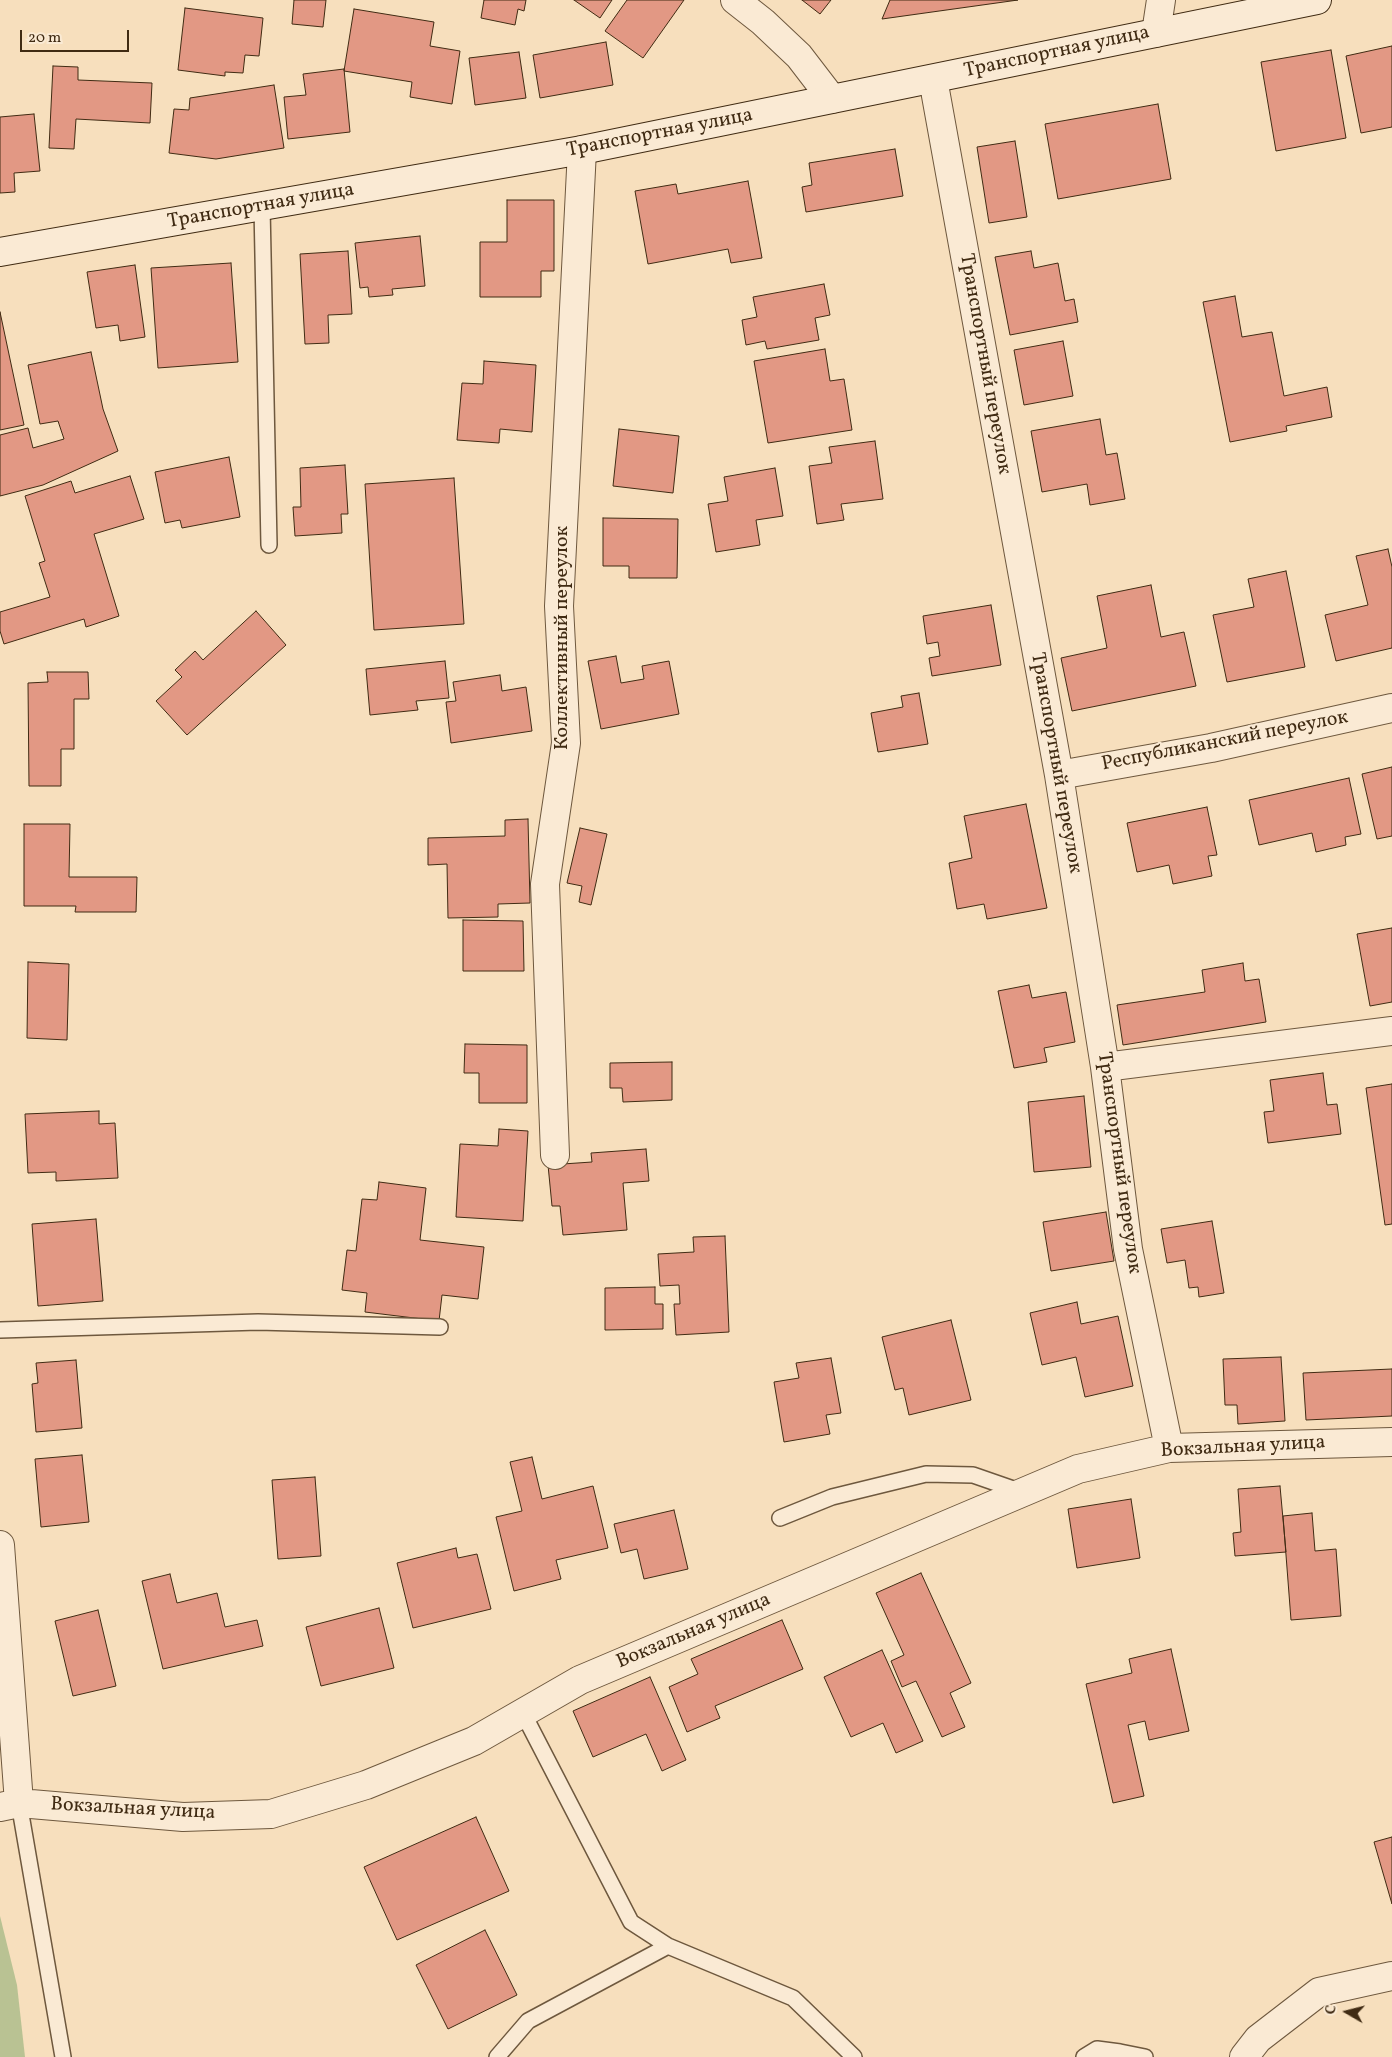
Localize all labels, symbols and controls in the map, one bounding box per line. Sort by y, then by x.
scale bar [22,20,131,52]
street label: Транспортная улица [962,22,1152,84]
text: 20 m [28,28,61,49]
street label: Транспортная улица [565,104,755,164]
street label: Транспортная улица [166,179,356,235]
street label: Транспортный переулок [953,252,1015,476]
street label: Коллективный переулок [551,526,575,750]
street label: Транспортный переулок [1024,651,1086,875]
street label: Республиканский переулок [1100,706,1350,778]
street label: Транспортный переулок [1091,1050,1145,1276]
street label: Вокзальная улица [1160,1432,1326,1464]
street label: Вокзальная улица [613,1589,775,1675]
street label: Вокзальная улица [50,1794,216,1826]
north arrow [1322,1987,1372,2037]
text: С [1322,2004,1342,2016]

